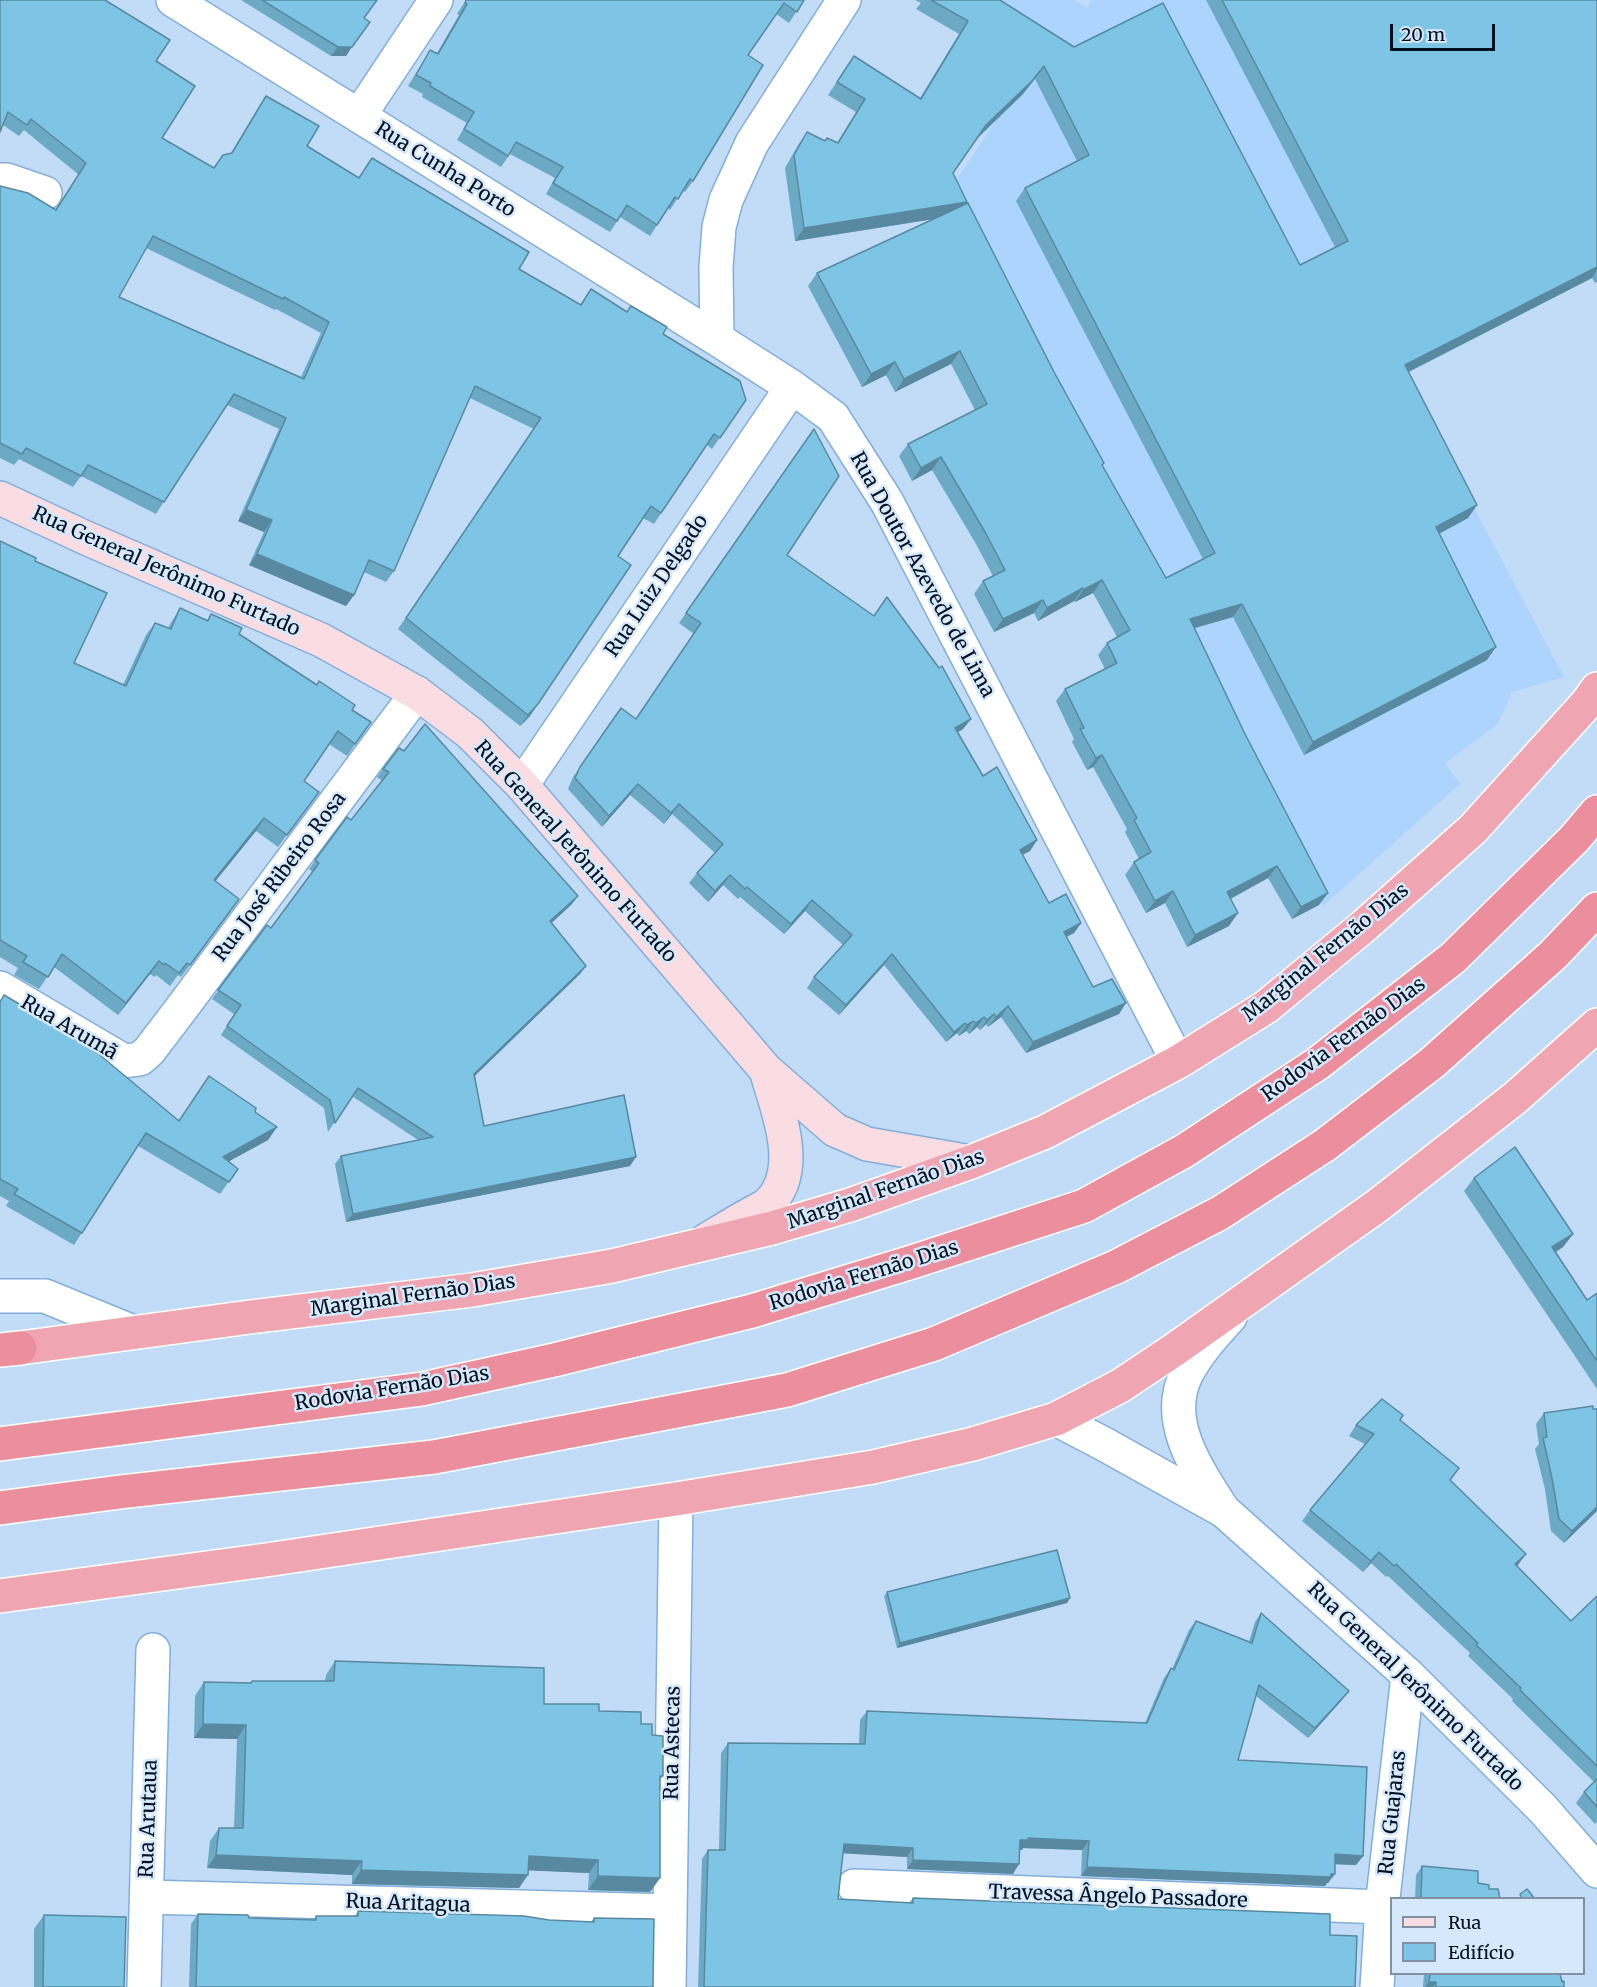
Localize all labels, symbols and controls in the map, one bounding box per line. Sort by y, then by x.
scale bar [1393,12,1498,50]
text: 20 m [1401,23,1445,46]
street label: Rua Cunha Porto [370,117,520,223]
street label: Rua Doutor Azevedo de Lima [844,448,1000,702]
street label: Rua General Jerônimo Furtado [28,502,304,642]
street label: Rua Luiz Delgado [600,510,714,662]
street label: Rua General Jerônimo Furtado [469,736,681,968]
street label: Rua José Ribeiro Rosa [208,788,352,966]
street label: Marginal Fernão Dias [1238,879,1414,1027]
street label: Rodovia Fernão Dias [1257,973,1431,1107]
street label: Rua Arumã [16,991,122,1065]
street label: Marginal Fernão Dias [785,1145,987,1235]
street label: Rodovia Fernão Dias [767,1236,961,1316]
street label: Marginal Fernão Dias [309,1270,517,1322]
street label: Rodovia Fernão Dias [293,1362,491,1416]
street label: Rua General Jerônimo Furtado [1302,1577,1528,1797]
street label: Rua Astecas [660,1686,686,1800]
street label: Rua Guajaras [1375,1749,1411,1877]
street label: Rua Arutaua [135,1759,163,1879]
street label: Travessa Ângelo Passadore [988,1880,1248,1914]
street label: Rua Aritagua [345,1890,471,1918]
legend [1390,1897,1585,1975]
text: Rua [1448,1911,1481,1934]
text: Edifício [1448,1941,1514,1964]

